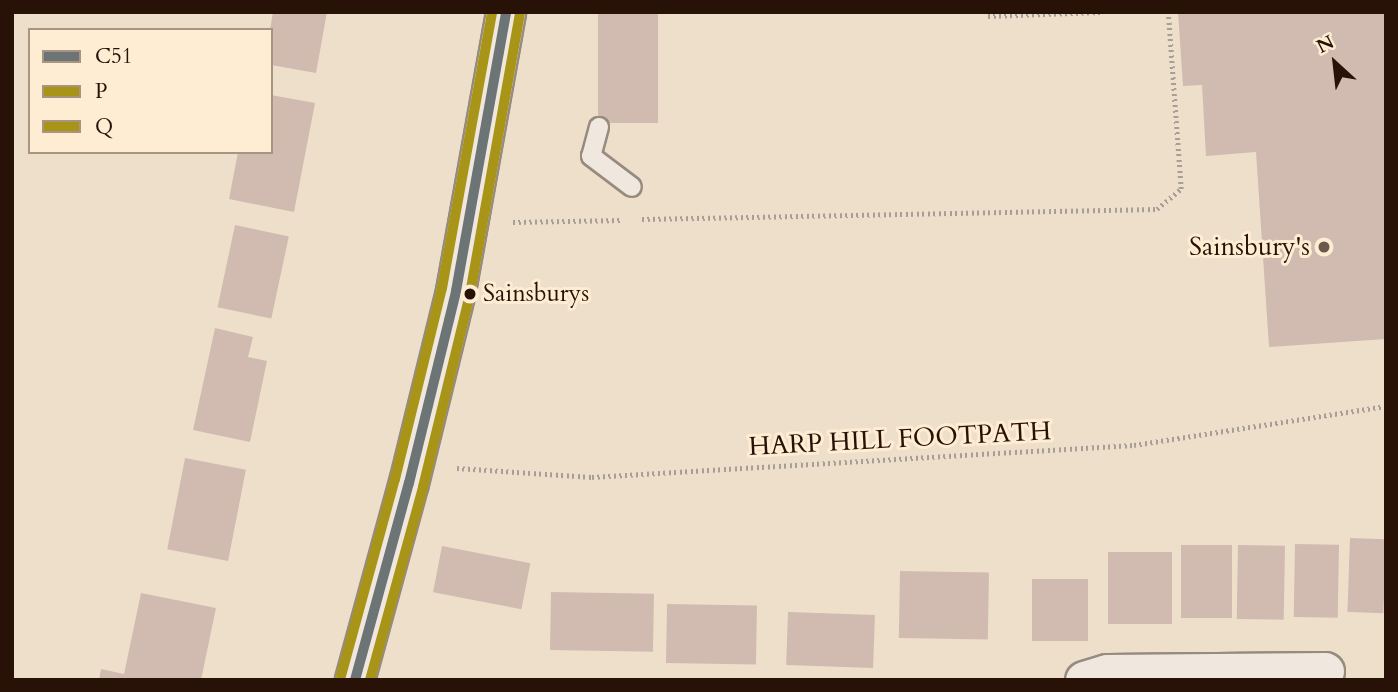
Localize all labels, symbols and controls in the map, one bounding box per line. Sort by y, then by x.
legend [28,28,273,154]
north arrow [1300,28,1370,98]
text: N [1312,29,1339,60]
text: C51 [95,42,133,71]
text: P [95,77,107,106]
text: Q [95,112,113,141]
place label: Sainsbury's [1189,231,1310,263]
marker: Sainsbury's [1316,239,1332,255]
place label: Sainsburys [483,280,589,308]
marker: Sainsburys [463,287,477,301]
street label: HARP HILL FOOTPATH [748,415,1052,463]

